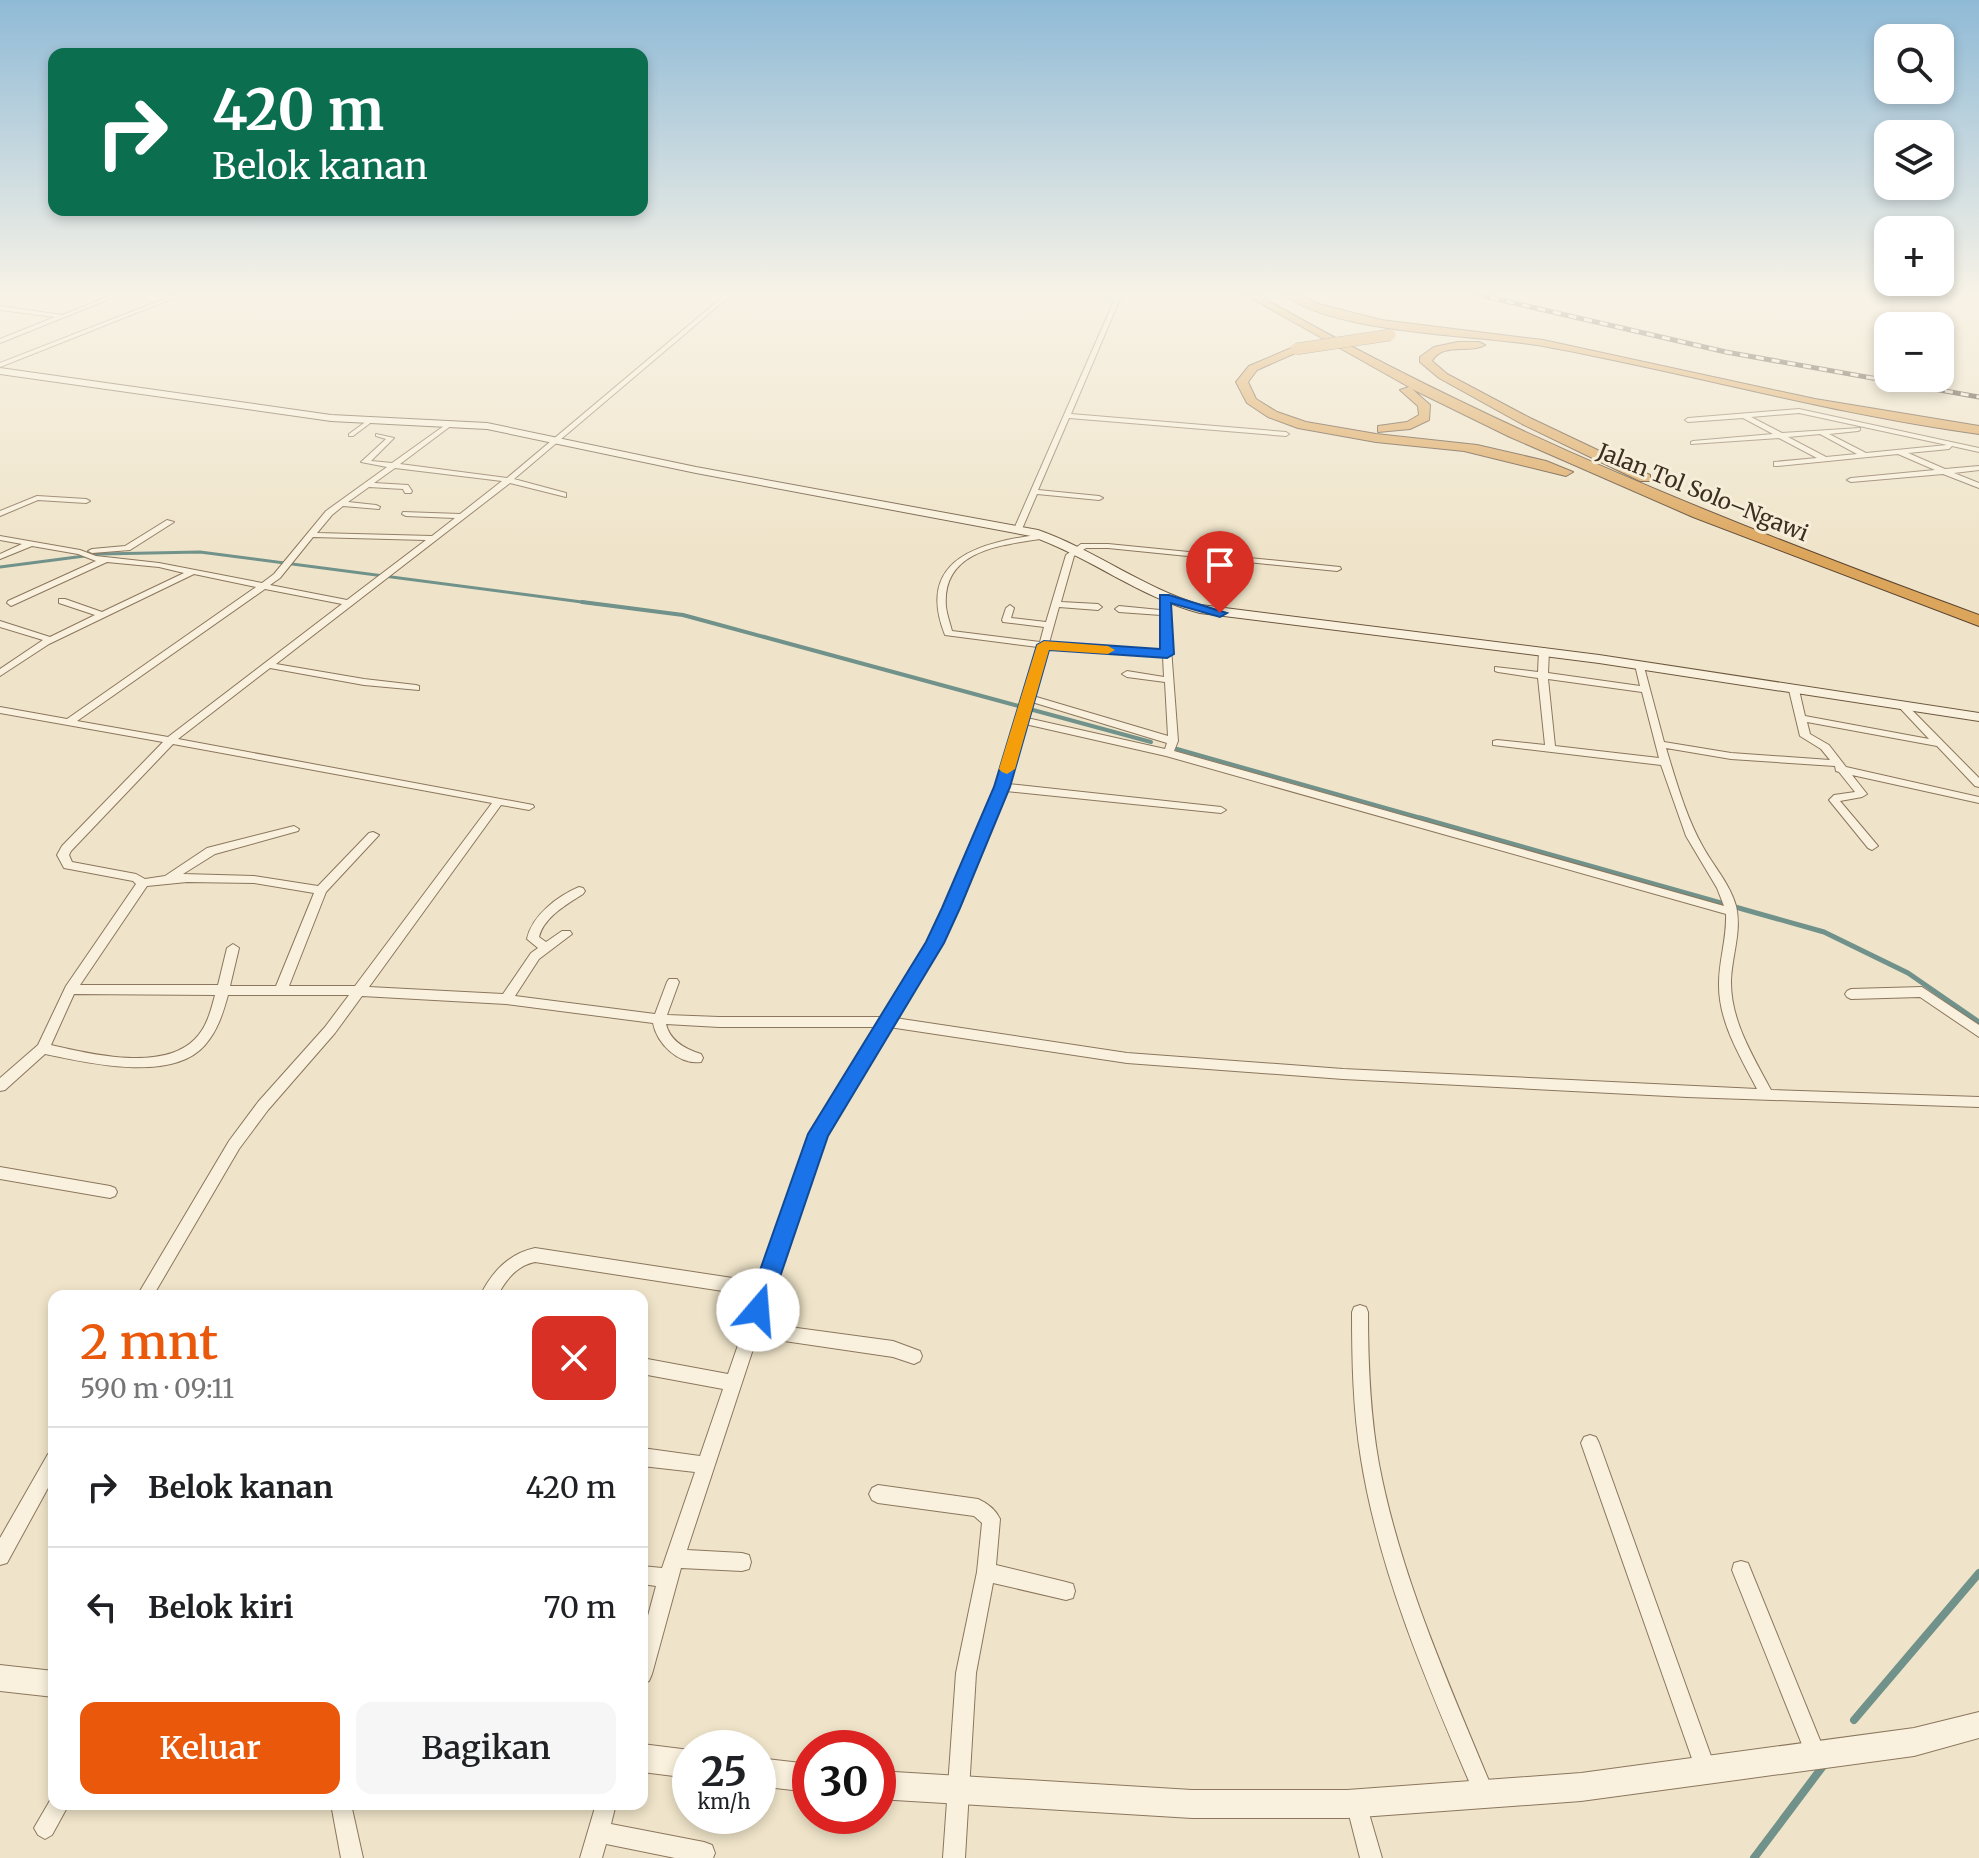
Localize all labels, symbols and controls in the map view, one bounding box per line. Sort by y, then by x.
map controls [1874,24,1954,392]
button: search [1874,24,1954,104]
text: 420 m [212,75,384,145]
icon: right [80,80,184,184]
button: layers [1874,120,1954,200]
text: Belok kanan [212,144,428,189]
button: + [1874,216,1954,296]
button: − [1874,312,1954,392]
street label: Jalan Tol Solo–Ngawi [1592,436,1813,547]
pin [1186,531,1254,613]
icon: arrive [1198,543,1242,587]
position arrow [716,1268,800,1352]
text: 2 mnt [80,1312,218,1372]
button: close [532,1316,616,1400]
text: 590 m · 09:11 [80,1372,234,1405]
icon: right [80,1465,124,1509]
text: Belok kanan [148,1468,333,1506]
text: 420 m [526,1468,616,1506]
icon: left [80,1585,124,1629]
text: Belok kiri [148,1588,294,1626]
text: 70 m [543,1588,616,1626]
button: Keluar [80,1702,340,1794]
button: Bagikan [356,1702,616,1794]
speed limit sign: 30 [792,1730,896,1834]
text: 25 [701,1747,747,1797]
text: km/h [698,1789,750,1814]

